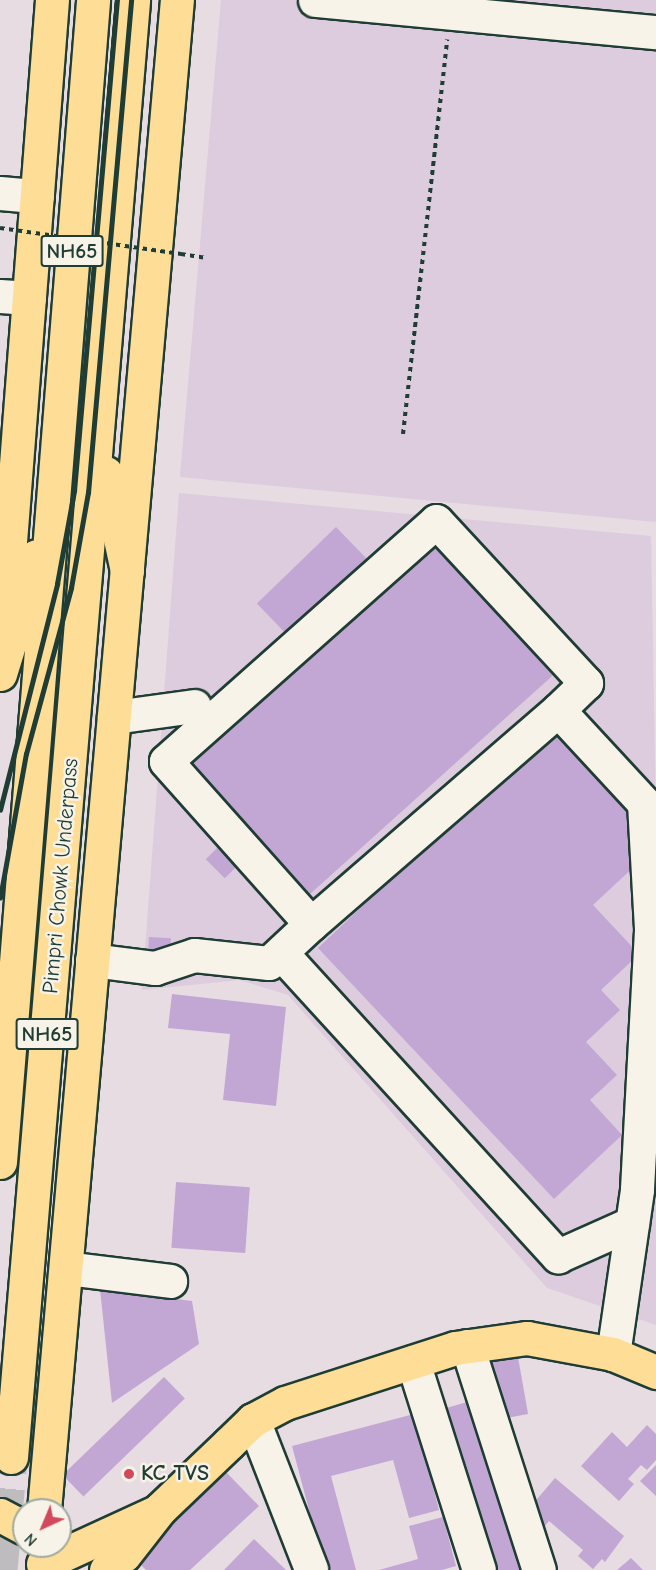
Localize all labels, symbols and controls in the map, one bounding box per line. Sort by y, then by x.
road number: NH65 [40,233,104,269]
street label: Pimpri Chowk Underpass [38,757,84,995]
road number: NH65 [15,1016,78,1052]
place label: KC TVS [141,1461,209,1487]
marker: KC TVS [122,1467,136,1481]
north arrow [12,1498,72,1558]
text: N [21,1529,41,1550]

